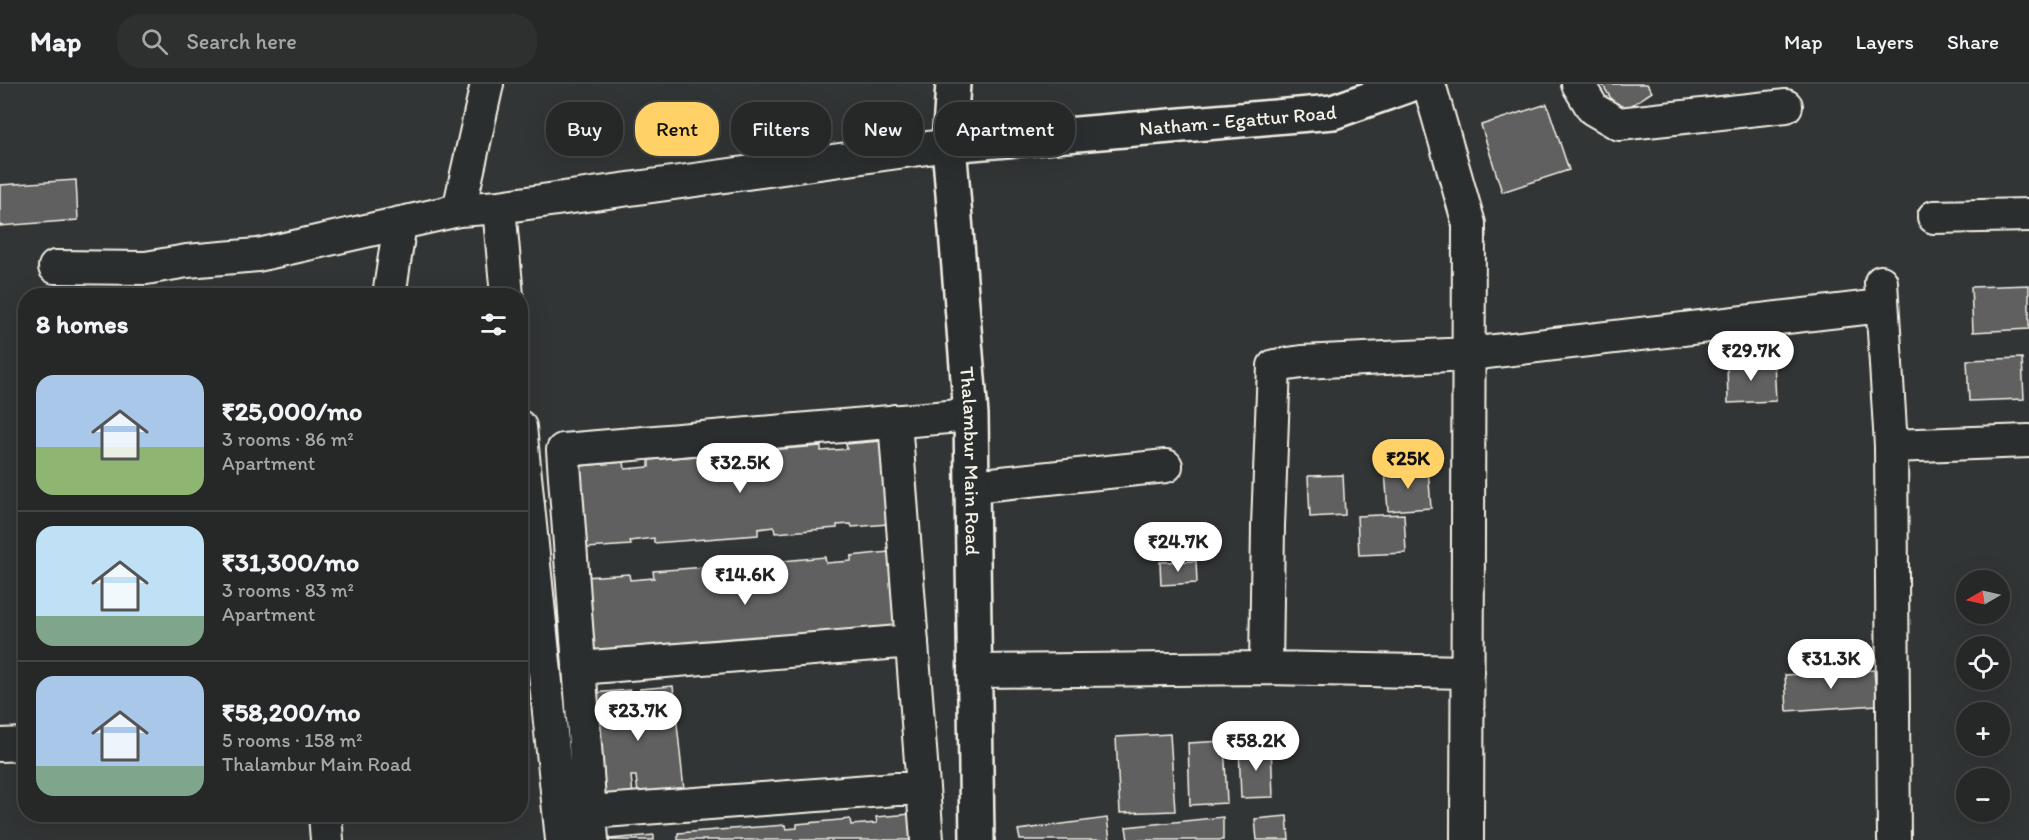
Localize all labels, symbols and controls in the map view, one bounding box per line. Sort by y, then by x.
search box [117,14,537,68]
text: Map [30,24,81,58]
icon: search [138,25,171,58]
text: Search here [186,28,297,55]
text: Map [1784,29,1823,54]
text: Layers [1856,29,1914,54]
text: Share [1947,29,1999,54]
street label: Natham - Egattur Road [1138,100,1338,141]
chip: Buy [546,102,623,156]
chip: Rent [635,102,719,156]
chip: Filters [731,102,831,156]
chip: New [843,102,923,156]
chip: Apartment [935,102,1075,156]
text: 8 homes [36,308,128,340]
icon: filters [477,308,510,341]
pin: ₹29.7K [1702,331,1800,382]
text: ₹29.7K [1722,338,1780,362]
street label: Thalambur Main Road [955,365,985,556]
text: ₹25,000/mo [222,395,362,427]
icon: home [84,399,156,471]
text: 3 rooms · 86 m² [222,427,354,451]
pin: ₹25K [1372,439,1444,490]
pin: ₹32.5K [691,443,789,494]
text: ₹25K [1386,446,1430,470]
text: ₹32.5K [710,450,770,474]
text: Apartment [222,451,315,475]
pin: ₹24.7K [1129,522,1227,573]
text: ₹24.7K [1148,529,1208,553]
text: ₹31,300/mo [222,546,359,578]
icon: home [84,550,156,622]
pin: ₹14.6K [696,555,794,606]
text: ₹14.6K [715,562,775,586]
north arrow [1956,570,2010,624]
map controls [1956,570,2010,822]
text: 3 rooms · 83 m² [222,578,354,602]
text: Apartment [222,602,315,626]
button: locate [1956,636,2010,690]
pin: ₹31.3K [1782,639,1880,690]
text: ₹31.3K [1802,646,1860,670]
pin: ₹23.7K [589,691,687,742]
text: ₹58,200/mo [222,696,360,728]
text: ₹23.7K [609,698,667,722]
icon: home [84,700,156,772]
button: + [1956,702,2010,756]
pin: ₹58.2K [1207,721,1305,772]
text: 5 rooms · 158 m² [222,728,363,752]
text: ₹58.2K [1226,728,1286,752]
text: Thalambur Main Road [222,752,411,776]
button: − [1956,768,2010,822]

